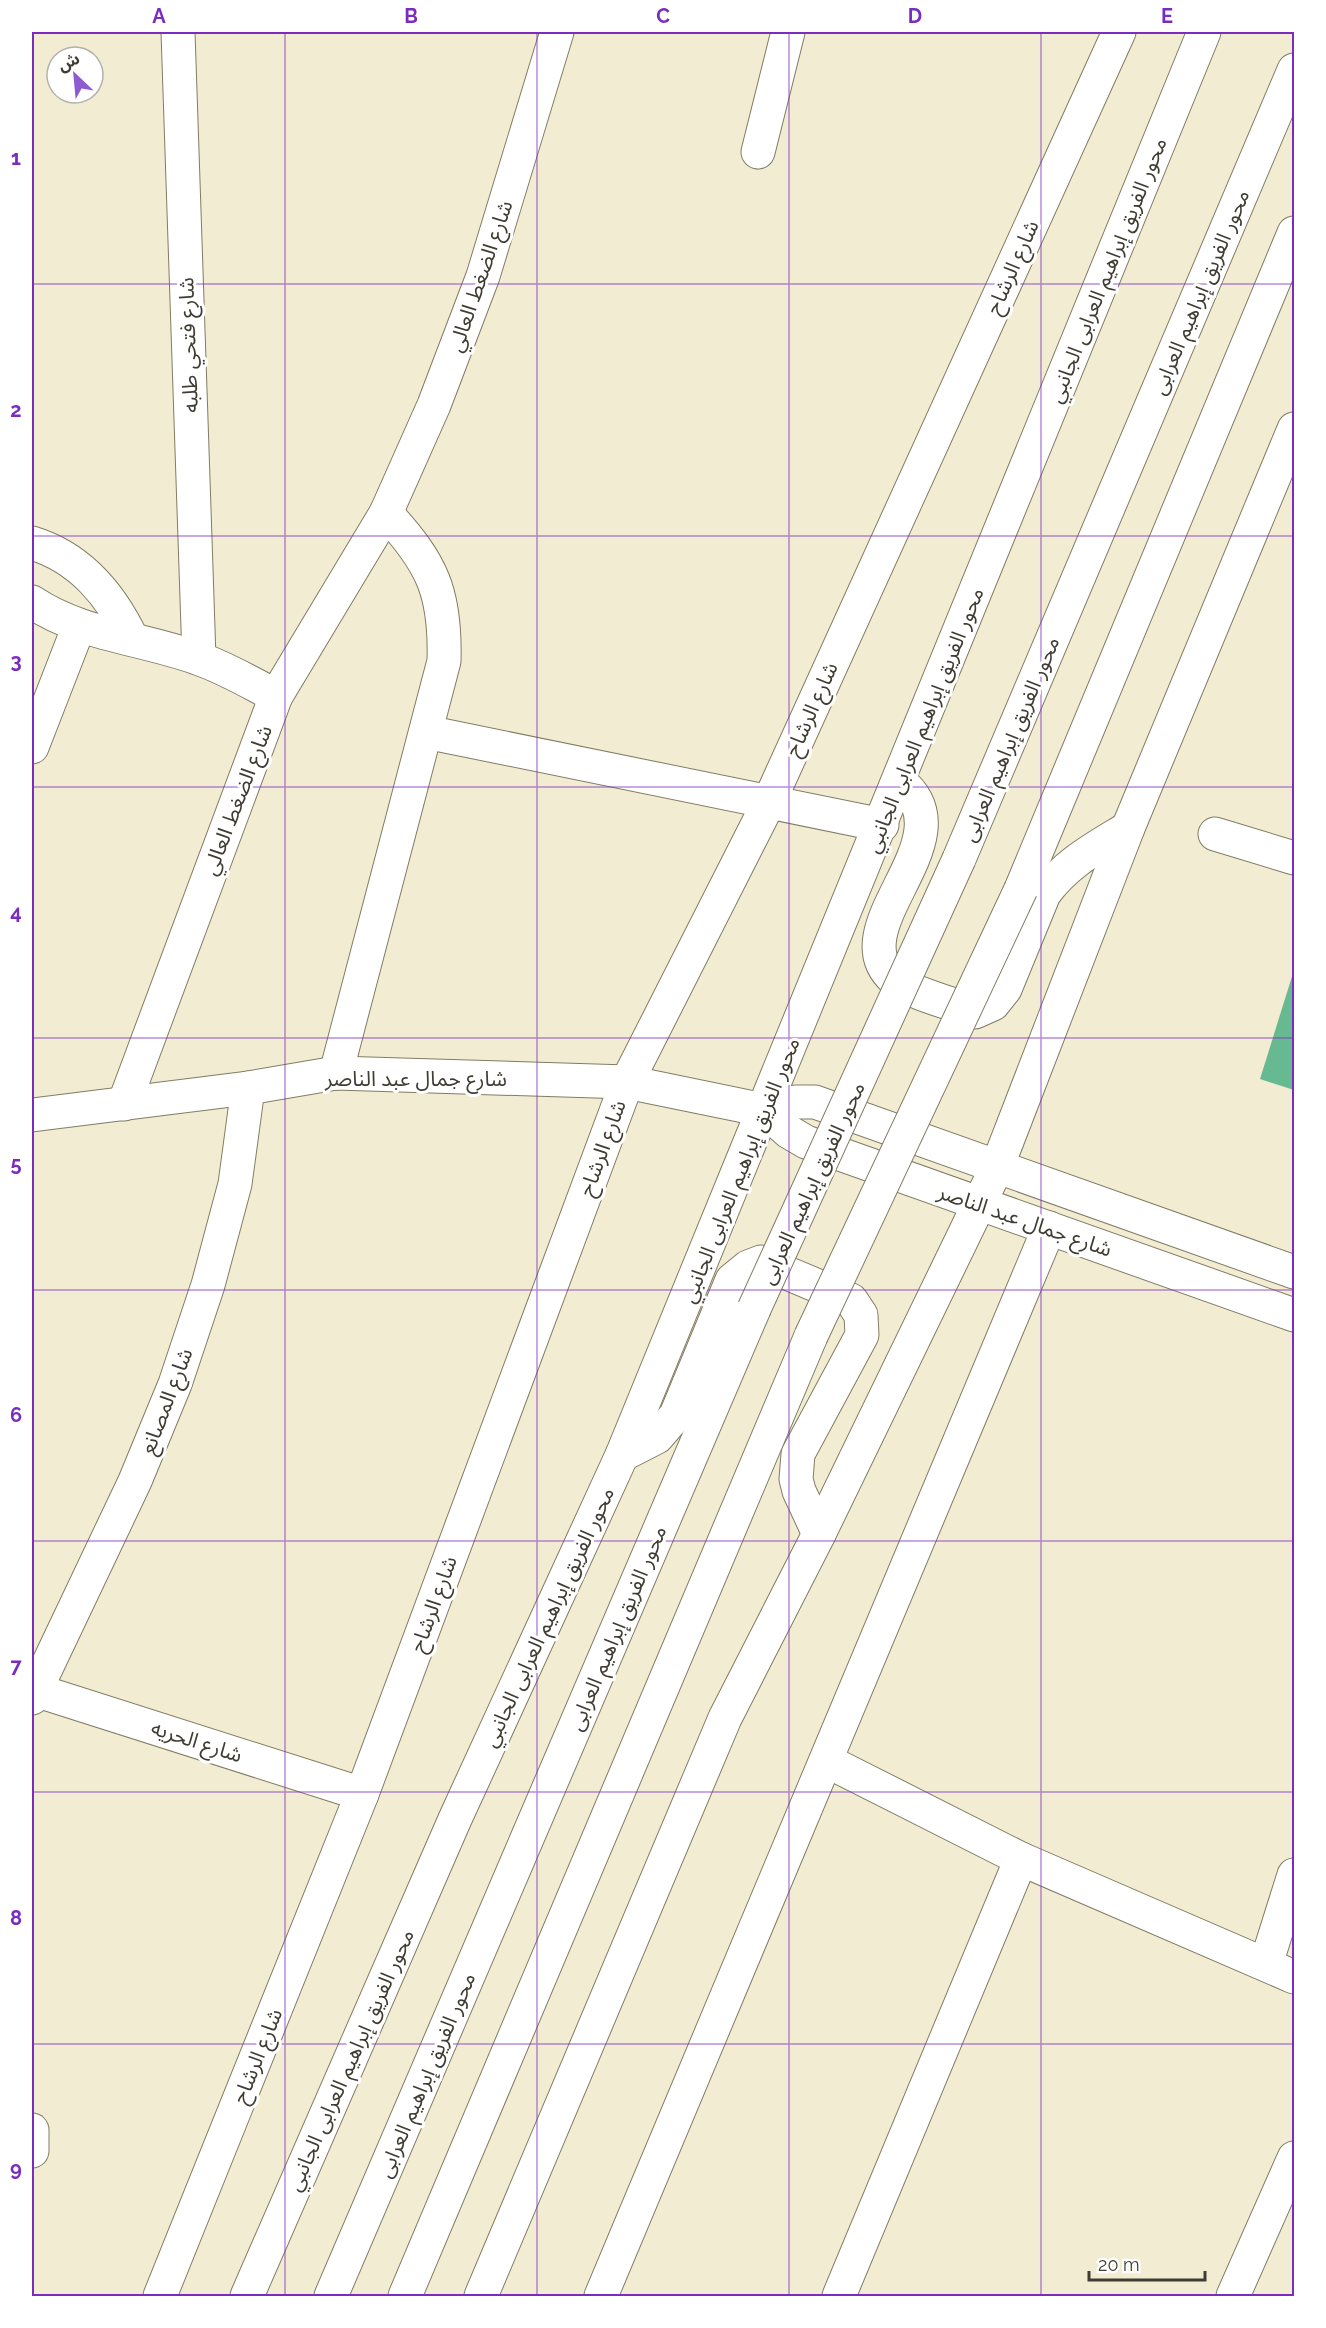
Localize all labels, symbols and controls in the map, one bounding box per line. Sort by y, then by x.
text: A [152,4,166,28]
text: B [404,4,418,28]
text: C [656,4,670,28]
text: D [908,4,922,28]
text: E [1161,4,1173,28]
north arrow [45,45,105,105]
text: ش [55,49,83,75]
street label: محور الفريق إبراهيم العرابى الجانبي [1042,134,1175,408]
text: 1 [11,146,21,170]
street label: محور الفريق إبراهيم العرابى [1145,186,1257,399]
street label: شارع الضغط العالي [442,197,521,356]
street label: شارع الرشاح [980,216,1047,319]
street label: شارع فتحي طلبه [173,277,207,413]
text: 2 [10,398,22,422]
street label: محور الفريق إبراهيم العرابى الجانبي [859,584,992,858]
street label: محور الفريق إبراهيم العرابى [955,633,1067,846]
text: 3 [10,649,22,673]
street label: شارع الرشاح [779,658,846,761]
street label: شارع الضغط العالي [197,721,281,880]
text: 4 [10,900,22,924]
street label: محور الفريق إبراهيم العرابى الجانبي [675,1034,808,1308]
street label: شارع جمال عبد الناصر [324,1066,507,1094]
street label: محور الفريق إبراهيم العرابى [754,1078,873,1289]
street label: شارع الرشاح [573,1097,634,1200]
text: 5 [10,1152,22,1176]
street label: شارع جمال عبد الناصر [933,1178,1115,1264]
street label: شارع المصانع [134,1344,200,1459]
text: 6 [10,1403,22,1427]
street label: محور الفريق إبراهيم العرابى الجانبي [477,1483,619,1751]
street label: محور الفريق إبراهيم العرابى [562,1522,672,1734]
street label: شارع الرشاح [404,1553,465,1656]
text: 7 [10,1654,22,1678]
street label: شارع الحريه [147,1715,246,1770]
text: 8 [10,1906,22,1930]
street label: محور الفريق إبراهيم العرابى الجانبي [281,1925,423,2196]
street label: محور الفريق إبراهيم العرابى [371,1969,483,2182]
street label: شارع الرشاح [227,2005,290,2108]
text: 9 [10,2157,22,2181]
scale bar [1089,2244,1204,2282]
text: 20 m [1098,2254,1140,2275]

